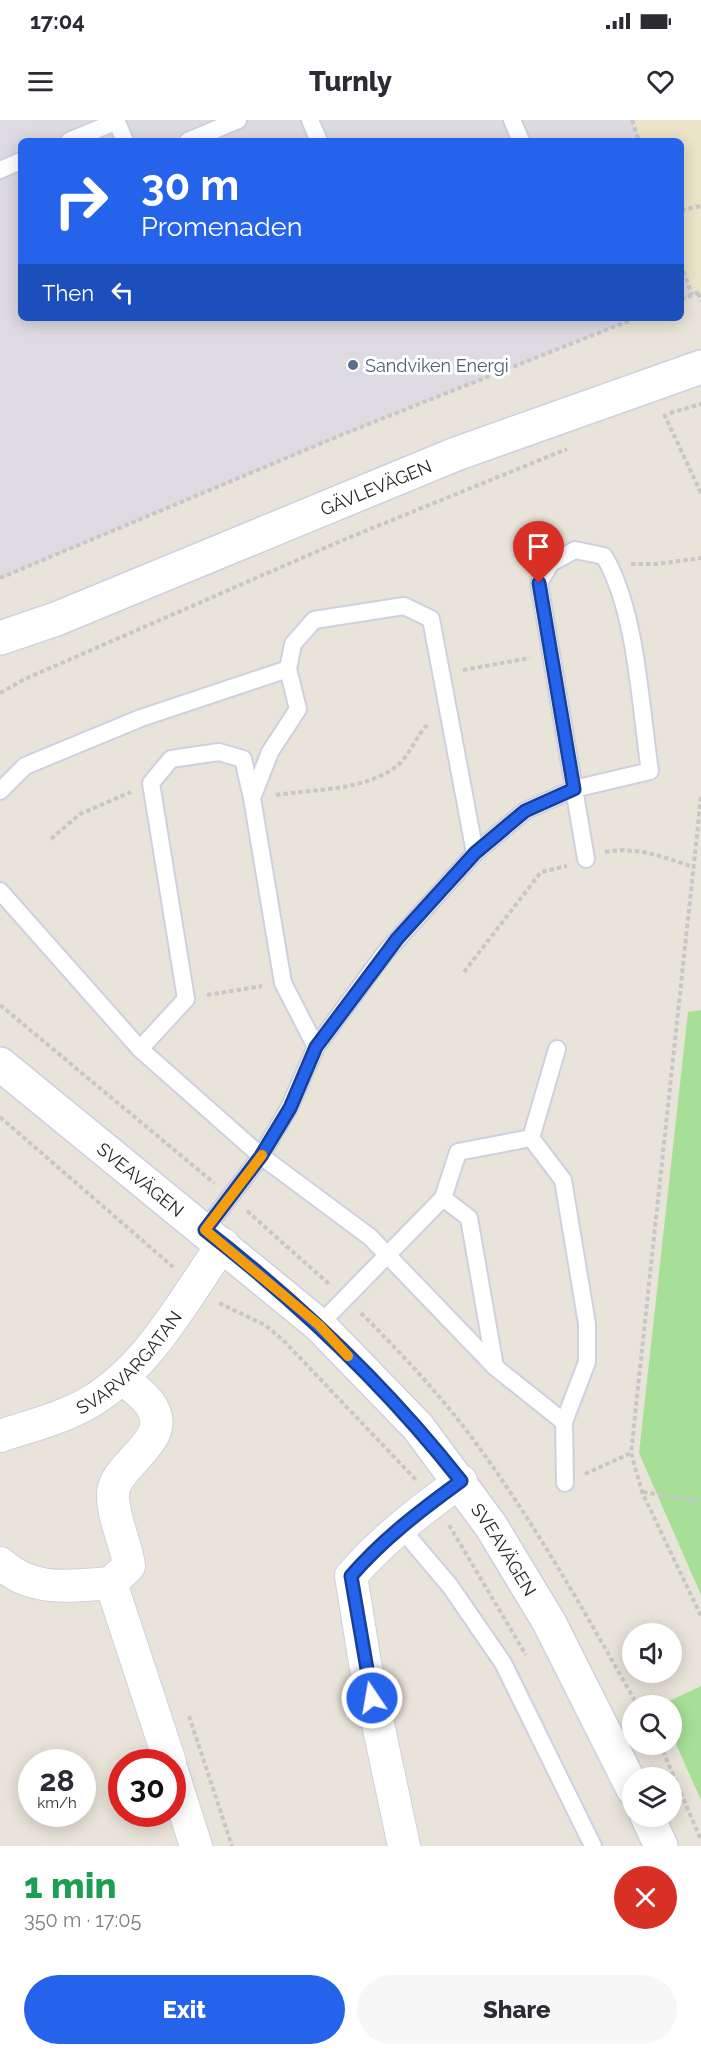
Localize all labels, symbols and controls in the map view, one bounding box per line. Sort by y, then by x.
text: 17:04 [30,8,85,34]
icon: menu [24,65,57,98]
icon: heart [644,65,677,98]
text: Turnly [309,66,392,97]
text: 30 m [141,161,239,210]
icon: right [42,162,120,240]
text: Promenaden [141,211,302,242]
icon: left [106,276,139,309]
text: Then [42,280,94,306]
place label: Sandviken Energi [365,355,509,376]
marker: Sandviken Energi [346,358,360,372]
street label: GÄVLEVÄGEN [317,455,434,519]
pin [513,521,564,583]
icon: arrive [522,530,555,563]
street label: SVEAVÄGEN [93,1138,188,1221]
street label: SVARVARGATAN [72,1306,186,1418]
street label: SVEAVÄGEN [467,1499,541,1599]
map controls [622,1623,682,1827]
button: sound [622,1623,682,1683]
position arrow [340,1666,404,1730]
button: search [622,1695,682,1755]
speed limit sign: 30 [108,1749,186,1827]
text: 28 [39,1763,75,1798]
button: layers [622,1767,682,1827]
text: km/h [37,1794,77,1812]
text: 1 min [24,1864,116,1906]
button: close [614,1866,677,1929]
text: 350 m · 17:05 [24,1908,141,1932]
button: Exit [24,1975,345,2044]
button: Share [357,1975,677,2044]

